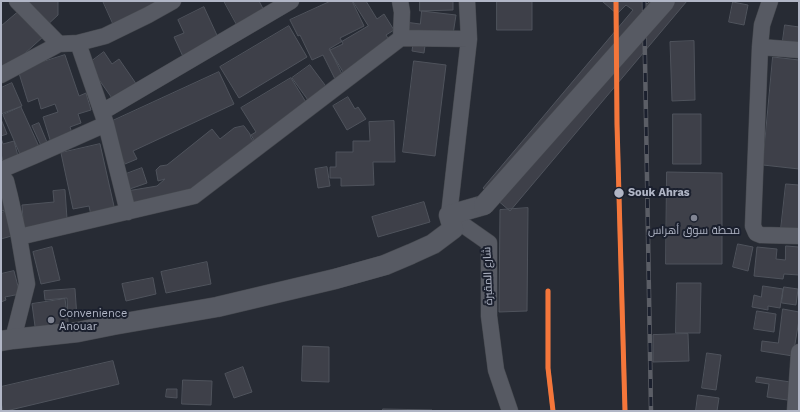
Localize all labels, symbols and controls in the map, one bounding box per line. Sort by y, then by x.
marker: Souk Ahras [612,186,626,200]
place label: Souk Ahras [628,186,690,200]
marker: محطة سوق أهراس [689,213,699,223]
place label: محطة سوق أهراس [648,224,740,238]
street label: شارع المقبرة [480,247,496,305]
place label: Convenience Anouar [59,307,127,333]
marker: Convenience Anouar [46,315,56,325]

